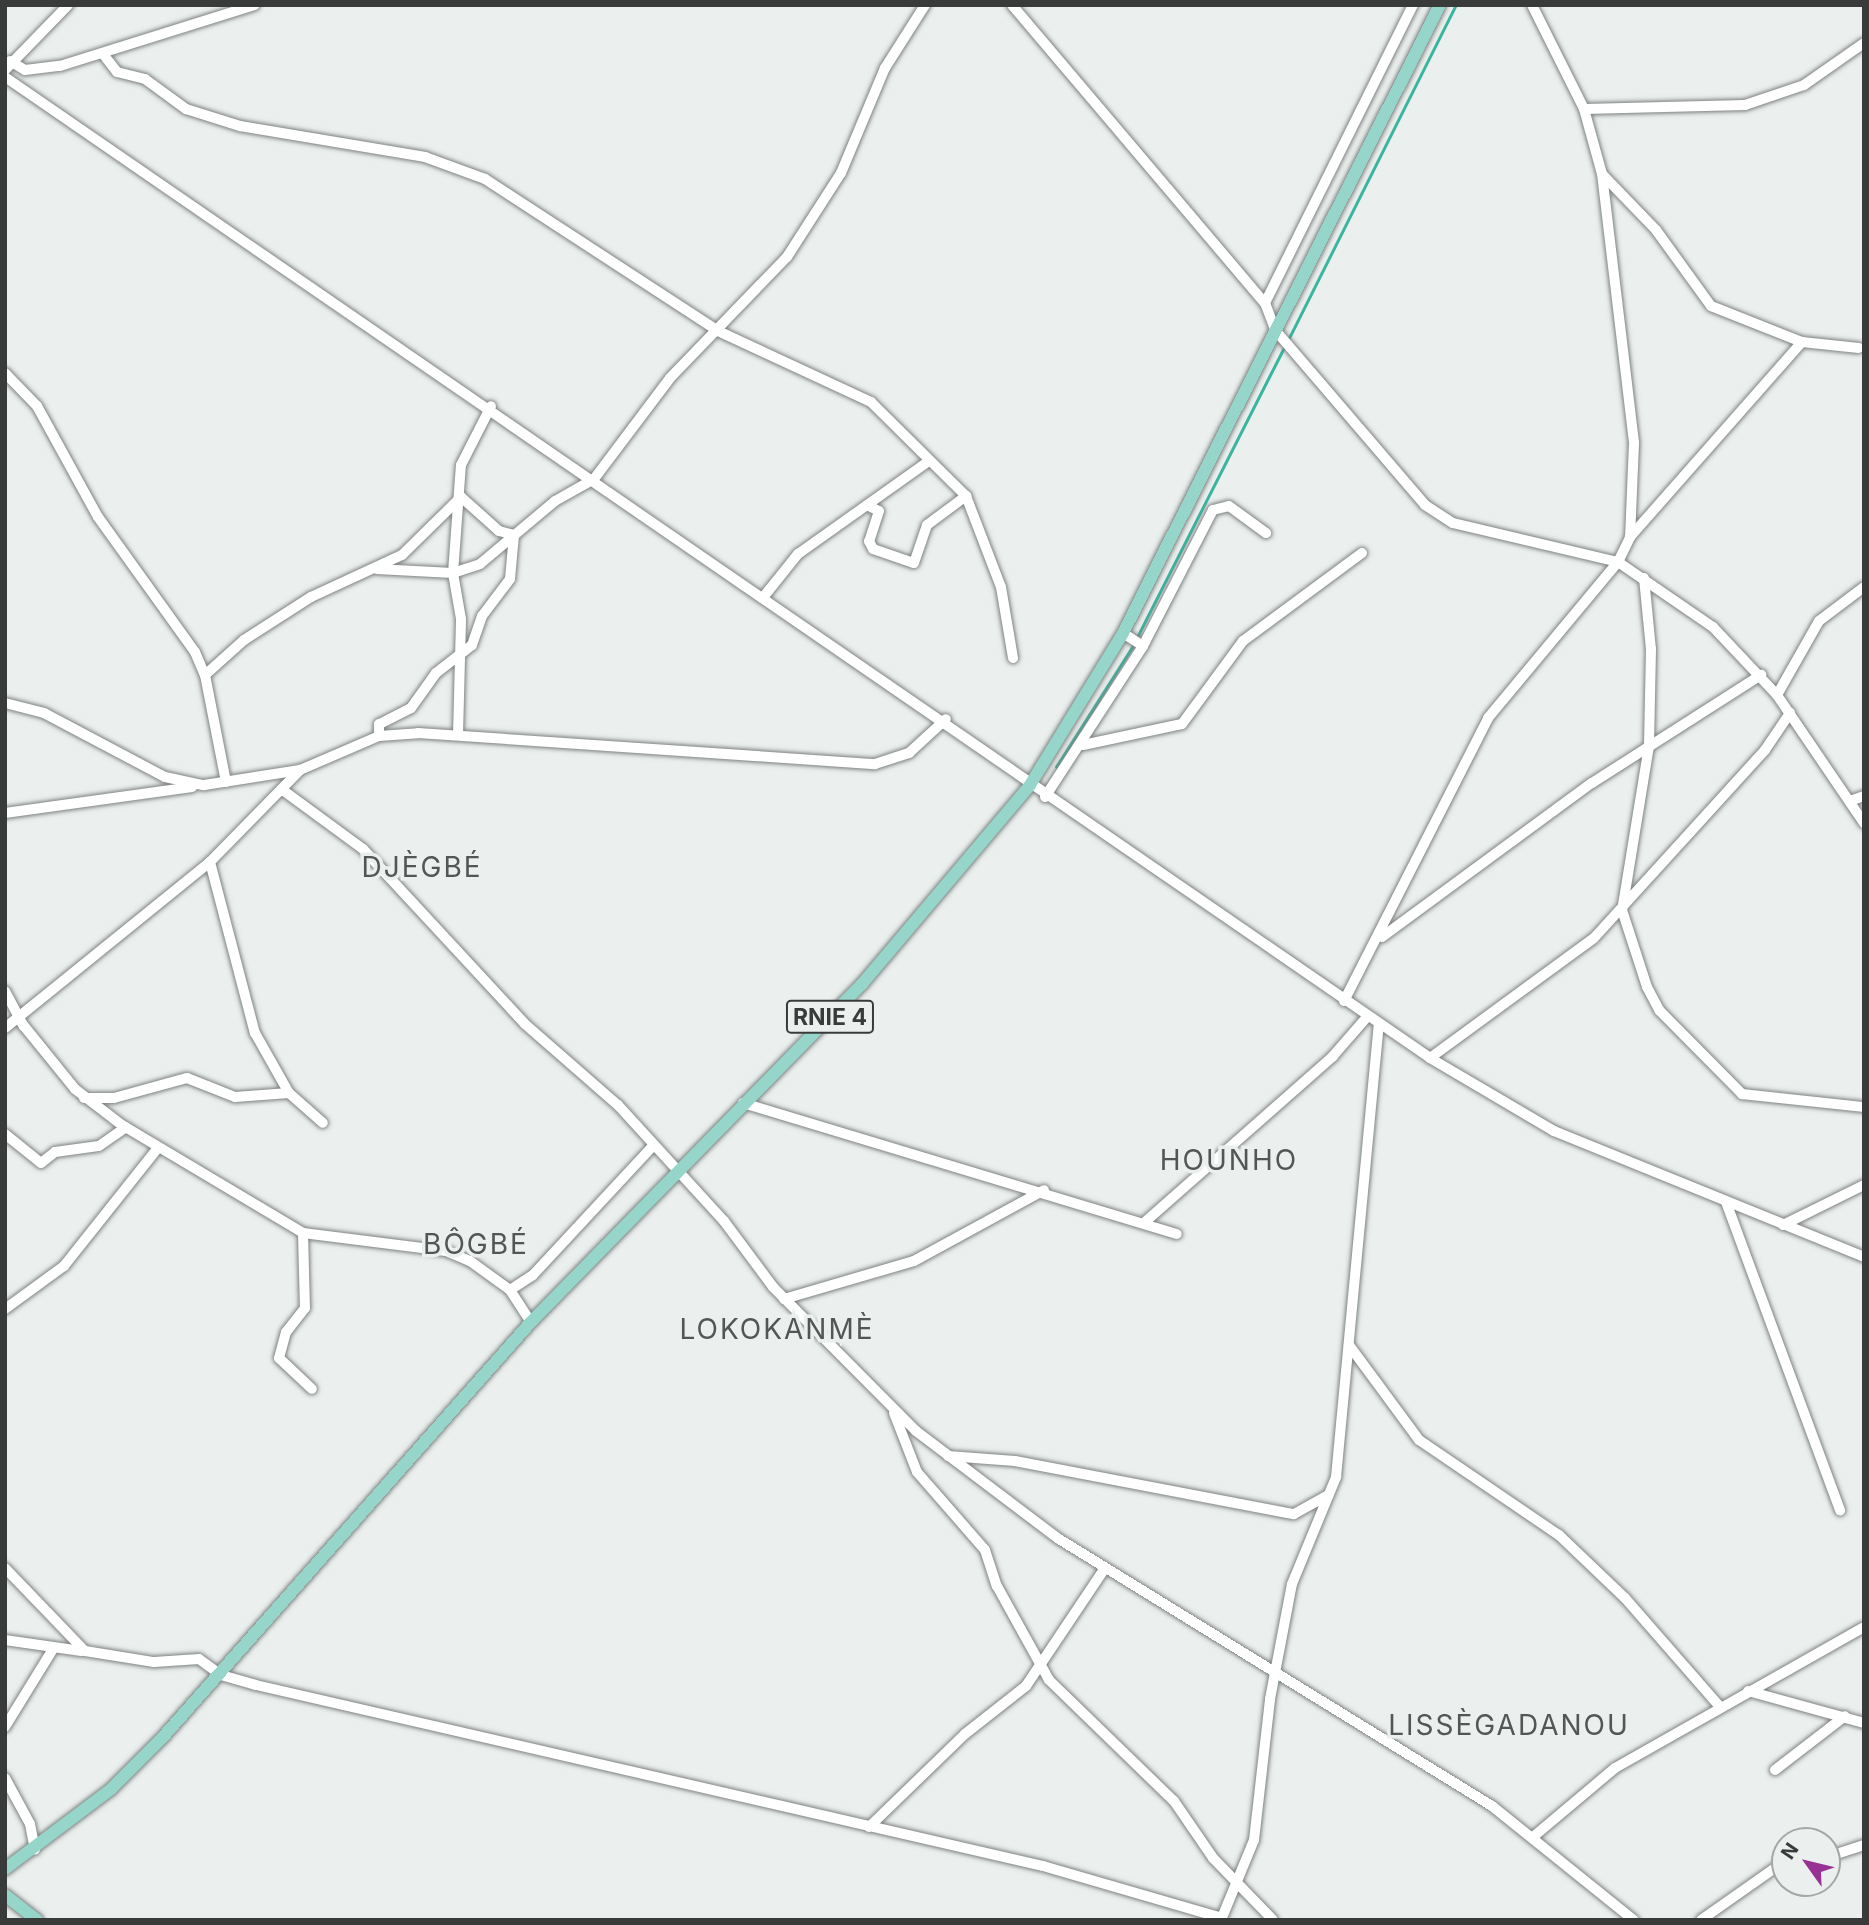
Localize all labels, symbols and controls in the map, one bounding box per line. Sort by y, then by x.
district label: DJÈGBÉ [362,850,482,884]
road number: RNIE 4 [784,998,876,1036]
district label: HOUNHO [1161,1143,1297,1177]
district label: BÔGBÉ [424,1227,528,1261]
district label: LOKOKANMÈ [681,1312,873,1346]
district label: LISSÈGADANOU [1390,1708,1628,1742]
north arrow [1771,1827,1841,1897]
text: N [1776,1839,1803,1864]

